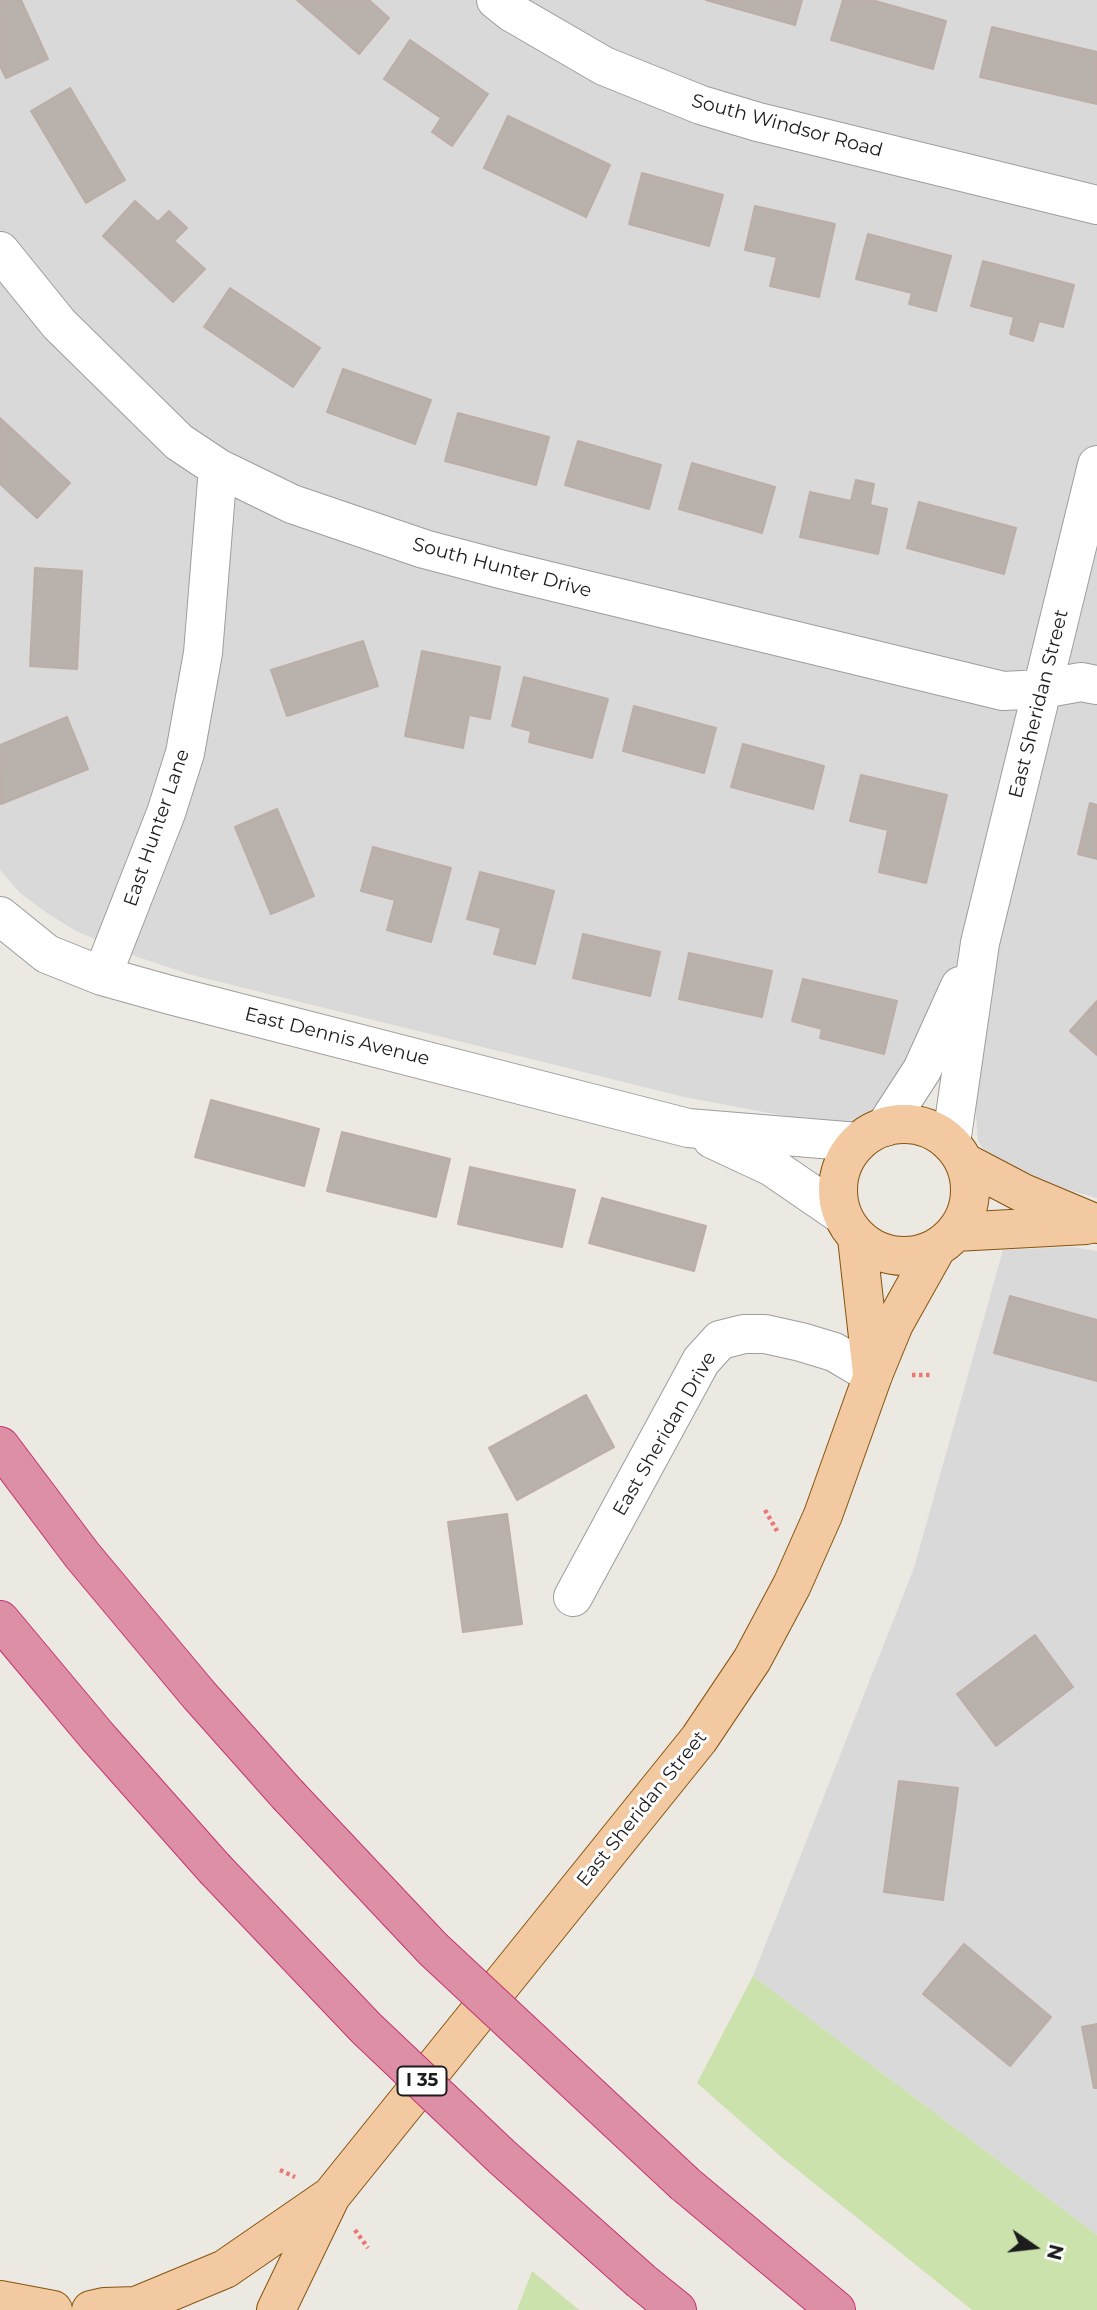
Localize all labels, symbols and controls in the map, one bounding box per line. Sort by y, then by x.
street label: South Windsor Road [689,89,885,163]
street label: South Hunter Drive [410,533,594,603]
street label: East Sheridan Street [1005,607,1073,801]
street label: East Hunter Lane [119,746,195,910]
street label: East Dennis Avenue [242,1003,432,1071]
street label: East Sheridan Drive [609,1348,721,1520]
street label: East Sheridan Street [572,1727,712,1891]
road number: I 35 [398,2066,446,2096]
north arrow [999,2212,1069,2282]
text: N [1042,2242,1068,2262]

